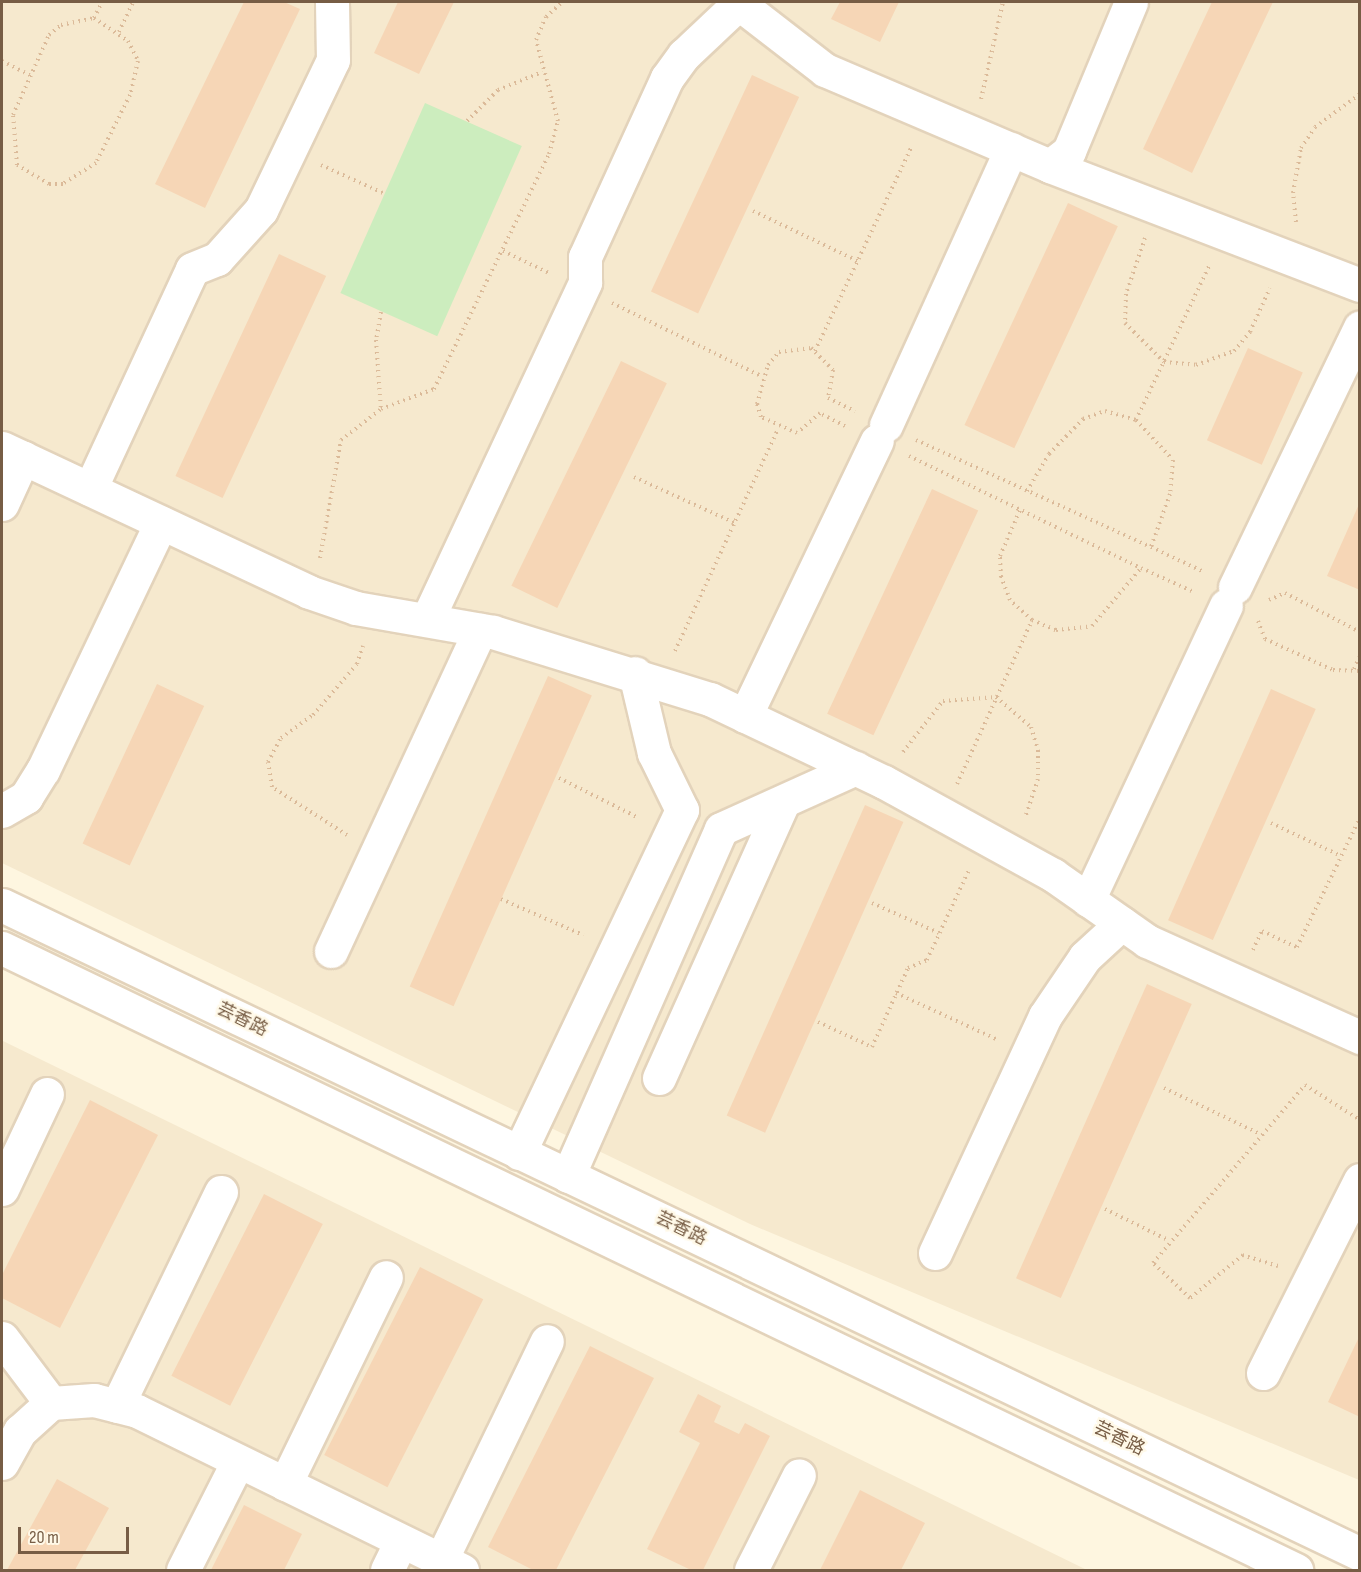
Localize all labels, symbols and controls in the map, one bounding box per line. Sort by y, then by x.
street label: 芸香路 [213,998,271,1042]
street label: 芸香路 [652,1207,710,1251]
street label: 芸香路 [1090,1417,1148,1461]
scale bar [21,1515,132,1553]
text: 20 m [29,1527,59,1548]

